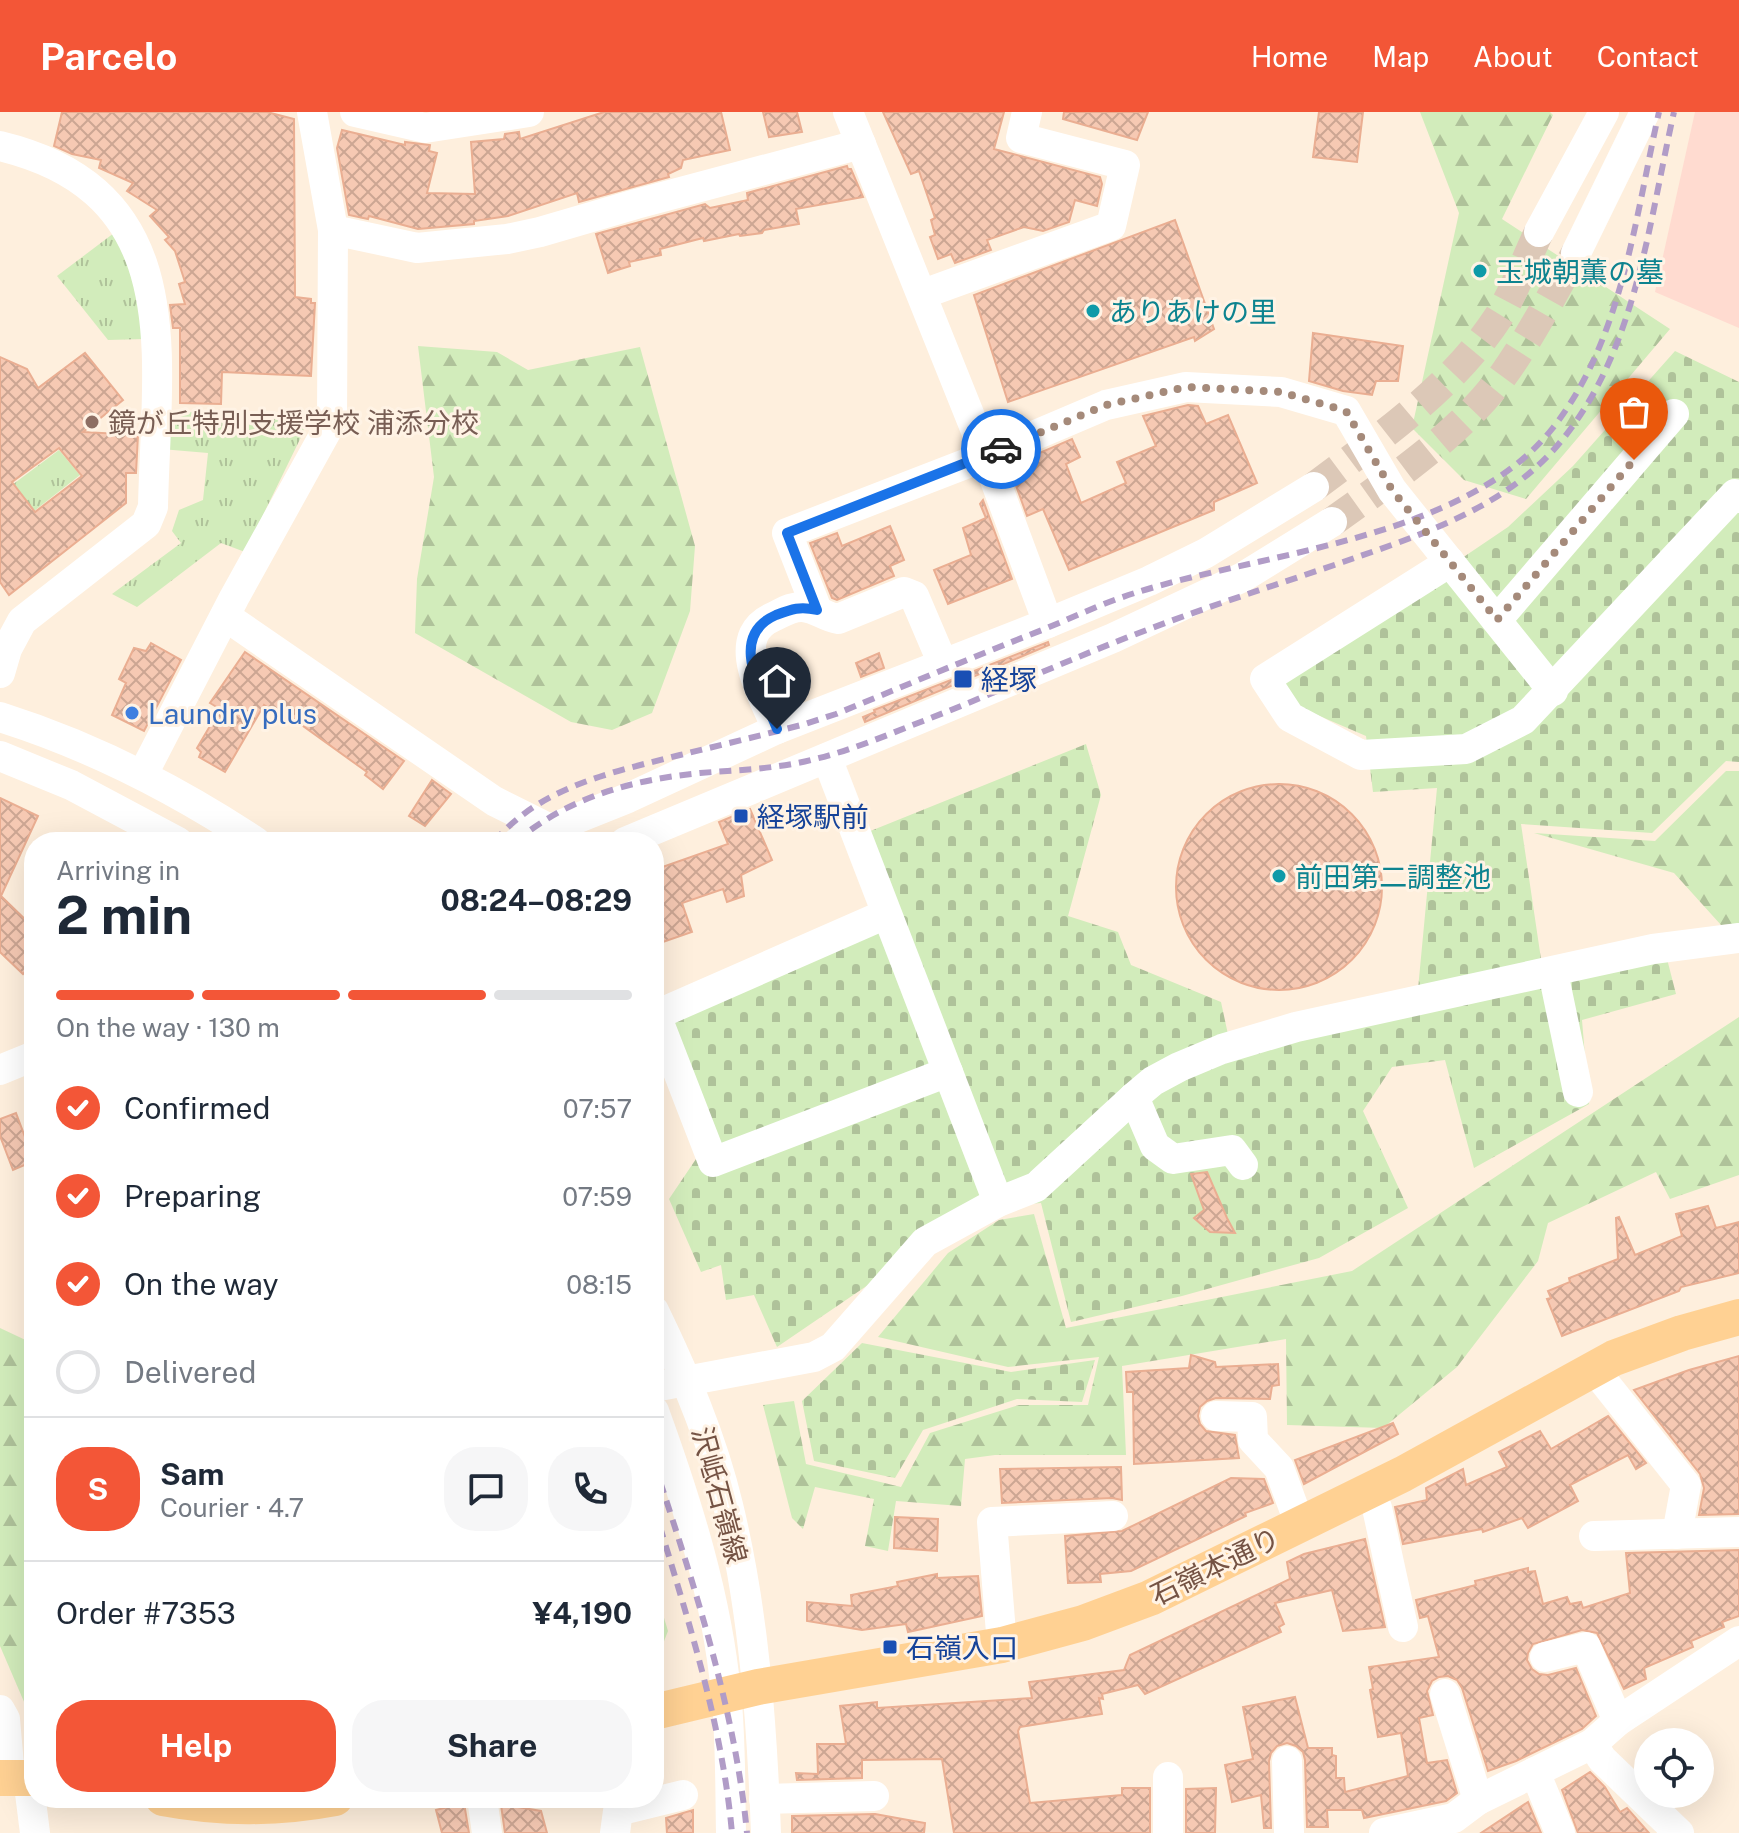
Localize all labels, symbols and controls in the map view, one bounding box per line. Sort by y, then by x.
text: Parcelo [40,34,177,79]
text: Home [1251,40,1328,73]
text: Map [1372,40,1429,73]
text: About [1473,40,1553,73]
text: Contact [1597,40,1699,73]
place label: 玉城朝薫の墓 [1496,255,1664,288]
marker: 玉城朝薫の墓 [1471,262,1489,280]
place label: ありあけの里 [1109,295,1277,328]
marker: ありあけの里 [1084,302,1102,320]
pin [1600,378,1668,460]
icon: bag [1612,390,1656,434]
place label: 鏡が丘特別支援学校 浦添分校 [108,406,479,439]
courier [961,409,1041,489]
marker: 鏡が丘特別支援学校 浦添分校 [83,413,101,431]
icon: car [979,427,1023,471]
pin [743,647,811,729]
icon: home [755,659,799,703]
place label: 経塚 [981,663,1037,696]
marker: 経塚 [952,668,974,690]
place label: Laundry plus [148,697,317,730]
marker: Laundry plus [123,704,141,722]
place label: 経塚駅前 [757,800,869,833]
marker: 経塚駅前 [732,807,750,825]
text: Arriving in [56,855,180,886]
place label: 前田第二調整池 [1295,860,1491,893]
marker: 前田第二調整池 [1270,867,1288,885]
text: 08:24–08:29 [441,882,632,918]
text: 2 min [56,885,192,946]
text: On the way · 130 m [56,1012,280,1043]
icon: check [56,1086,100,1130]
text: Confirmed [124,1090,270,1126]
text: 07:57 [563,1093,632,1124]
icon: check [56,1174,100,1218]
text: Preparing [124,1178,261,1214]
text: 07:59 [562,1181,632,1212]
icon: check [56,1262,100,1306]
text: On the way [124,1266,278,1302]
text: 08:15 [566,1269,632,1300]
text: Delivered [124,1354,256,1390]
street label: 沢岻石嶺線 [686,1423,754,1567]
button: chat [444,1447,528,1531]
button: phone [548,1447,632,1531]
text: Sam [160,1456,224,1492]
text: S [88,1471,108,1507]
text: Courier · 4.7 [160,1492,304,1523]
street label: 石嶺本通り [1145,1520,1285,1612]
text: Order #7353 [56,1595,236,1631]
text: ¥4,190 [532,1595,632,1631]
place label: 石嶺入口 [906,1631,1018,1664]
marker: 石嶺入口 [881,1638,899,1656]
button: Help [56,1700,336,1792]
button: Share [352,1700,632,1792]
map controls [1634,1728,1714,1808]
button: locate [1634,1728,1714,1808]

